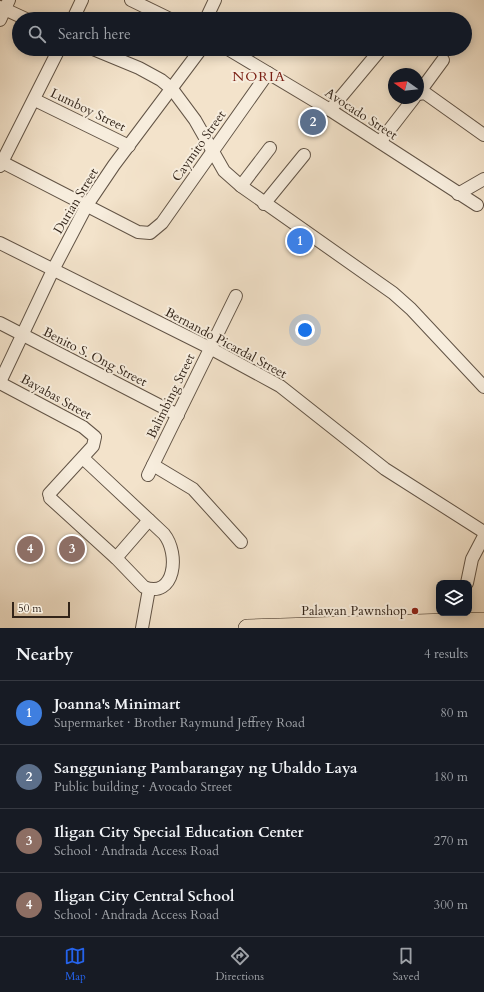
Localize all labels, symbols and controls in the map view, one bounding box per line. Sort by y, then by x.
search box [12,12,472,56]
icon: search [26,23,48,45]
text: Search here [58,24,131,44]
district label: NORIA [232,67,286,86]
north arrow [388,68,424,104]
street label: Lumboy Street [47,84,129,136]
street label: Avocado Street [321,84,401,144]
street label: Caymito Street [168,107,230,185]
pin: 2 [300,107,326,137]
street label: Durian Street [49,165,103,237]
pin: 1 [287,226,313,256]
street label: Bernando Picardal Street [162,303,290,383]
your location [295,320,315,340]
street label: Benito S. Ong Street [40,323,150,391]
street label: Balimbing Street [143,350,199,442]
street label: Bayabas Street [17,370,95,424]
pin: 4 [17,534,43,564]
pin: 3 [59,534,85,564]
map controls [436,580,472,616]
button: layers [436,580,472,616]
scale bar [12,600,70,619]
text: 50 m [18,601,42,616]
place label: Palawan Pawnshop [301,602,407,620]
marker: Palawan Pawnshop [410,606,420,616]
text: Nearby [16,643,73,666]
text: 4 results [424,645,468,663]
text: Joanna's Minimart [54,694,180,714]
text: 1 [26,704,32,722]
text: 80 m [440,704,468,722]
text: Supermarket · Brother Raymund Jeffrey Road [54,714,305,732]
text: Sangguniang Pambarangay ng Ubaldo Laya [54,758,358,778]
text: 2 [26,768,32,786]
text: 180 m [434,768,468,786]
text: Public building · Avocado Street [54,778,232,796]
text: Iligan City Special Education Center [54,822,303,842]
text: 3 [26,832,32,850]
text: 270 m [434,832,468,850]
text: School · Andrada Access Road [54,842,219,860]
text: Iligan City Central School [54,886,234,906]
text: 4 [26,896,32,914]
text: 300 m [434,896,468,914]
text: School · Andrada Access Road [54,906,219,924]
tab: Map [64,945,86,984]
tab: Directions [215,945,264,984]
tab: Saved [393,945,420,984]

